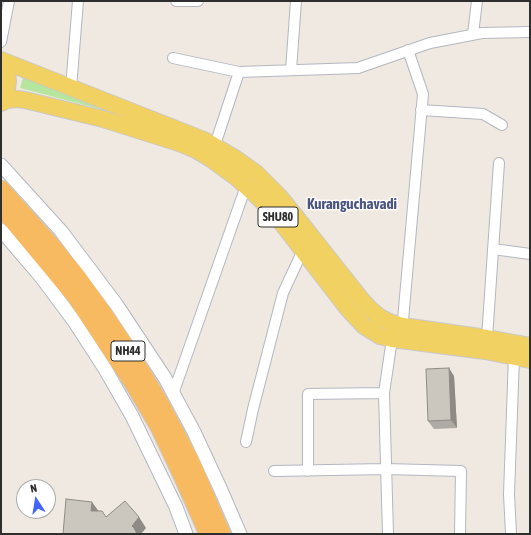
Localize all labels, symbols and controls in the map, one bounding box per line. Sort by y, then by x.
district label: Kuranguchavadi [307,195,397,213]
road number: SHU80 [258,207,298,227]
road number: NH44 [111,341,145,361]
north arrow [16,479,56,519]
text: N [29,482,38,495]

